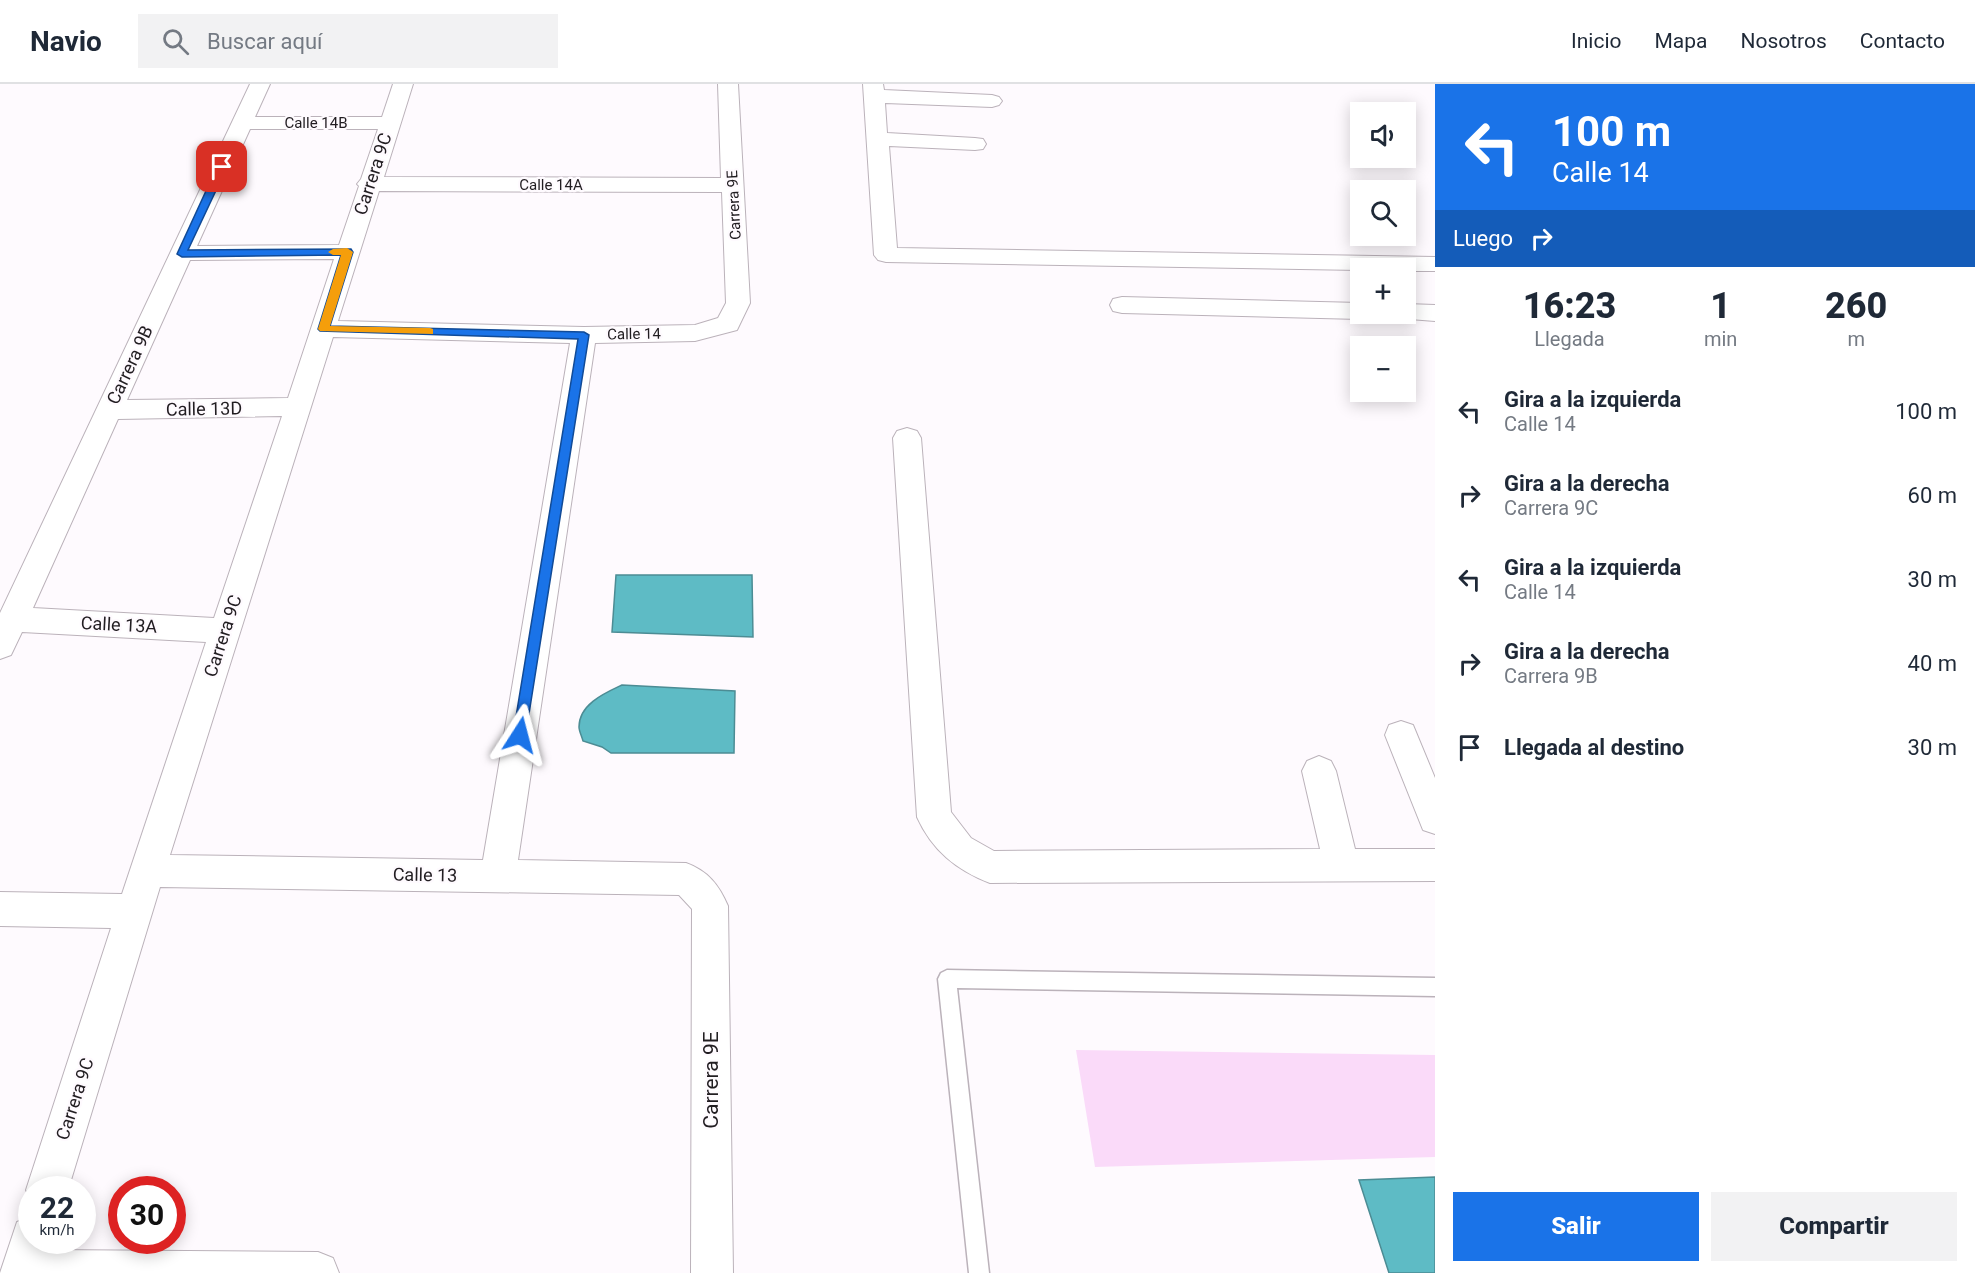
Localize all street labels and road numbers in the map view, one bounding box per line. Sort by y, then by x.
street label: Calle 14B [284,114,348,132]
street label: Carrera 9C [349,130,396,217]
street label: Carrera 9E [723,169,745,240]
street label: Calle 14A [519,176,583,194]
street label: Carrera 9B [102,322,157,407]
street label: Calle 14 [607,325,662,343]
street label: Calle 13D [166,397,242,420]
street label: Carrera 9C [199,592,246,679]
street label: Calle 13A [80,612,158,637]
street label: Calle 13 [393,863,457,886]
street label: Carrera 9E [699,1031,723,1129]
street label: Carrera 9C [51,1055,98,1142]

